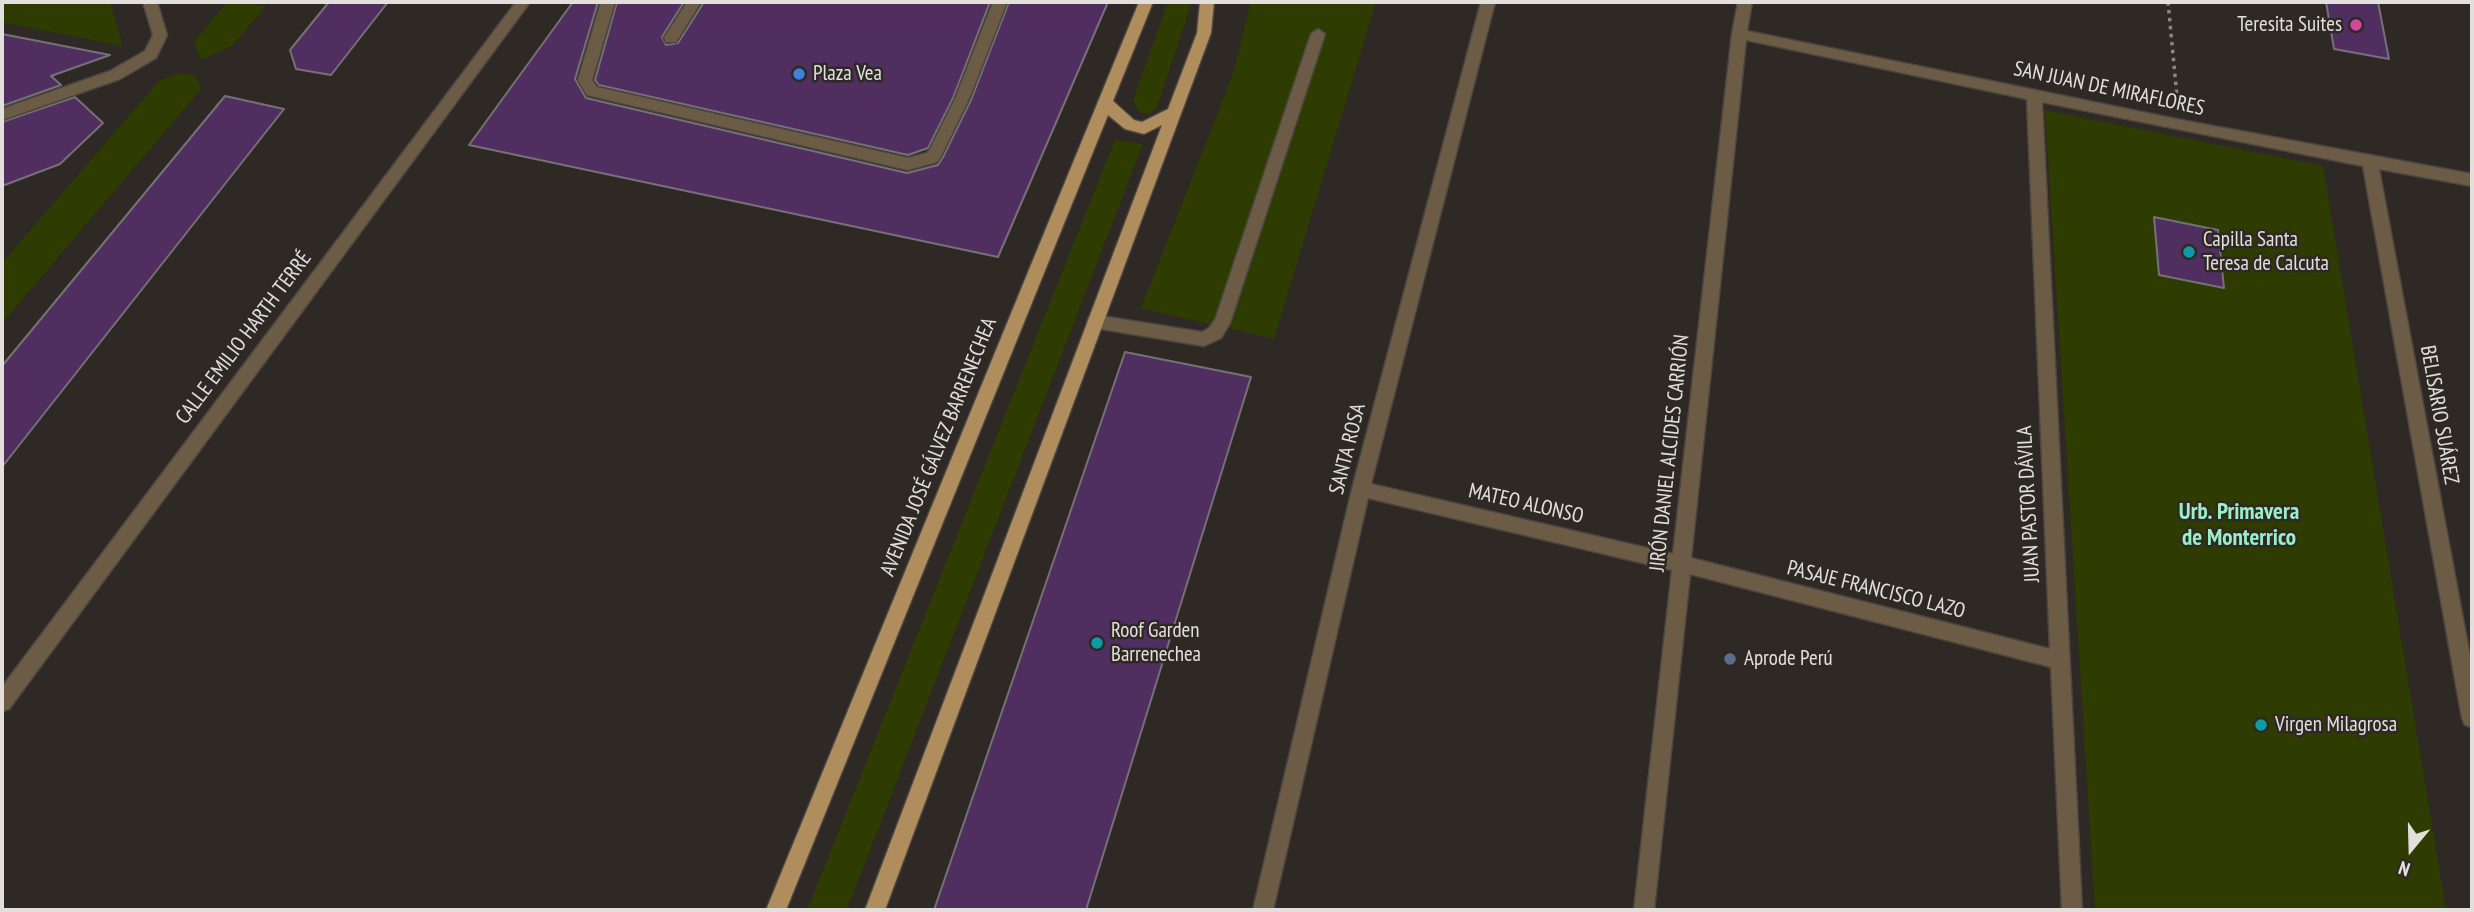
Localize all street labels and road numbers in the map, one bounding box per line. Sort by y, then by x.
street label: SAN JUAN DE MIRAFLORES [2011,56,2207,122]
street label: CALLE EMILIO HARTH TERRÉ [171,247,317,429]
street label: AVENIDA JOSÉ GÁLVEZ BARRENECHEA [875,314,1003,580]
street label: JIRÓN DANIEL ALCIDES CARRIÓN [1645,333,1695,573]
street label: BELISARIO SUÁREZ [2414,344,2464,486]
street label: SANTA ROSA [1325,401,1371,497]
street label: JUAN PASTOR DÁVILA [2012,425,2046,583]
street label: MATEO ALONSO [1466,479,1586,529]
street label: PASAJE FRANCISCO LAZO [1784,556,1968,624]

